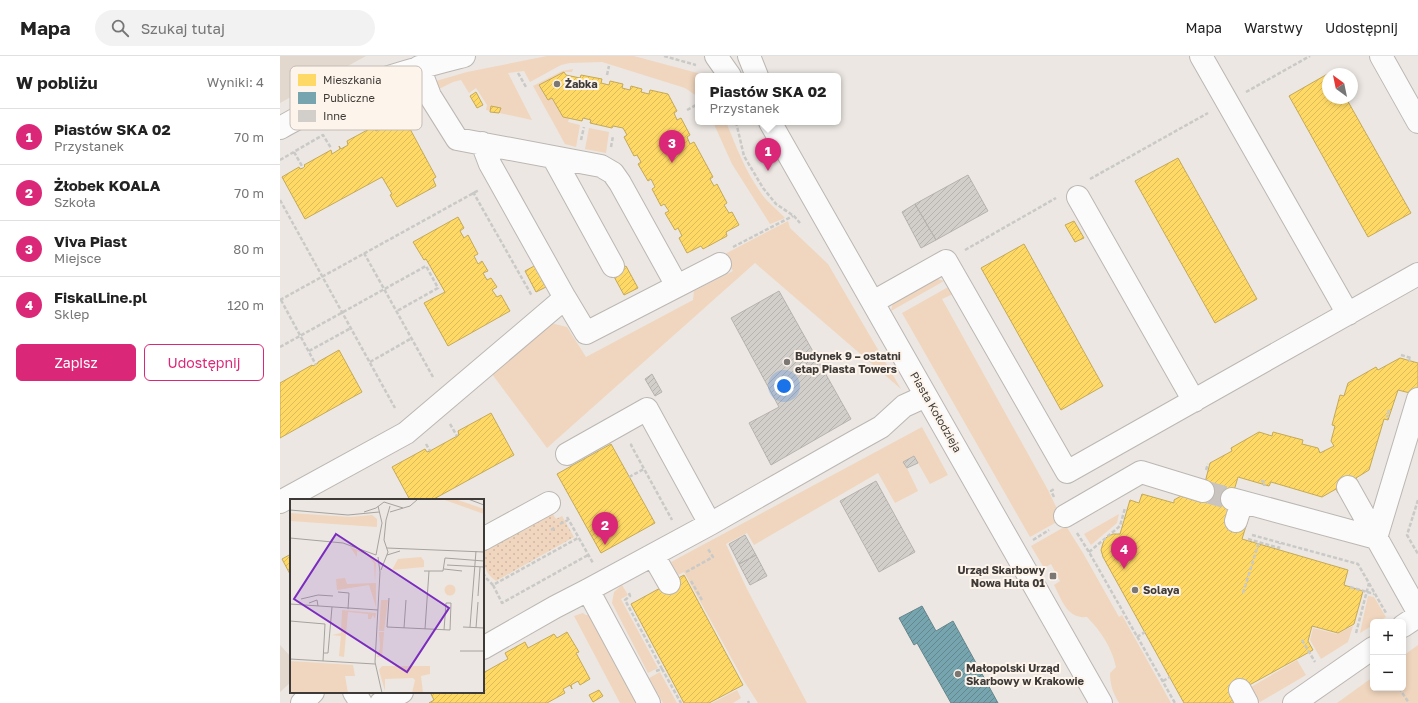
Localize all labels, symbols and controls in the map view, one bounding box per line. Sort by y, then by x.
search box [95,10,375,46]
text: Mapa [20,16,71,39]
icon: search [109,17,131,39]
text: Szukaj tutaj [141,19,225,37]
text: Mapa [1186,19,1222,36]
text: Warstwy [1244,19,1303,36]
text: Udostępnij [1325,19,1398,36]
legend [290,66,422,130]
north arrow [1322,68,1358,104]
text: W pobliżu [16,72,98,93]
text: Mieszkania [323,73,381,86]
popup [695,73,841,125]
text: Wyniki: 4 [207,74,264,90]
place label: Żabka [565,77,598,90]
marker: Żabka [552,79,562,89]
text: Piastów SKA 02 [710,82,826,100]
text: Publiczne [323,91,375,104]
text: Przystanek [710,100,780,116]
text: Inne [323,109,346,122]
text: Piastów SKA 02 [54,120,171,138]
text: 1 [26,129,32,145]
text: 70 m [234,129,264,145]
pin: 3 [659,130,685,163]
text: Przystanek [54,138,124,154]
pin: 1 [755,138,781,171]
text: Żłobek KOALA [54,176,160,194]
text: 2 [25,185,33,201]
text: 70 m [234,185,264,201]
text: Szkoła [54,194,96,210]
text: Viva Piast [54,232,127,250]
text: 3 [25,241,33,257]
text: 80 m [233,241,264,257]
text: Miejsce [54,250,101,266]
text: FiskalLine.pl [54,288,147,306]
text: 4 [25,297,33,313]
text: 120 m [227,297,264,313]
text: Sklep [54,306,89,322]
button: Zapisz [16,344,136,381]
button: Udostępnij [144,344,264,381]
place label: Budynek 9 – ostatni etap Piasta Towers [795,349,901,375]
marker: Budynek 9 – ostatni etap Piasta Towers [782,357,792,367]
street label: Piasta Kołodzieja [908,369,965,454]
your location [774,376,794,396]
inset map [290,499,484,693]
pin: 2 [592,512,618,545]
pin: 4 [1111,536,1137,569]
place label: Urząd Skarbowy Nowa Huta 01 [957,563,1045,589]
marker: Urząd Skarbowy Nowa Huta 01 [1048,571,1058,581]
place label: Solaya [1143,583,1179,596]
marker: Solaya [1130,585,1140,595]
map controls [1370,619,1406,691]
button: + [1370,619,1406,655]
button: − [1370,655,1406,691]
place label: Małopolski Urząd Skarbowy w Krakowie [966,661,1085,687]
marker: Małopolski Urząd Skarbowy w Krakowie [953,669,963,679]

